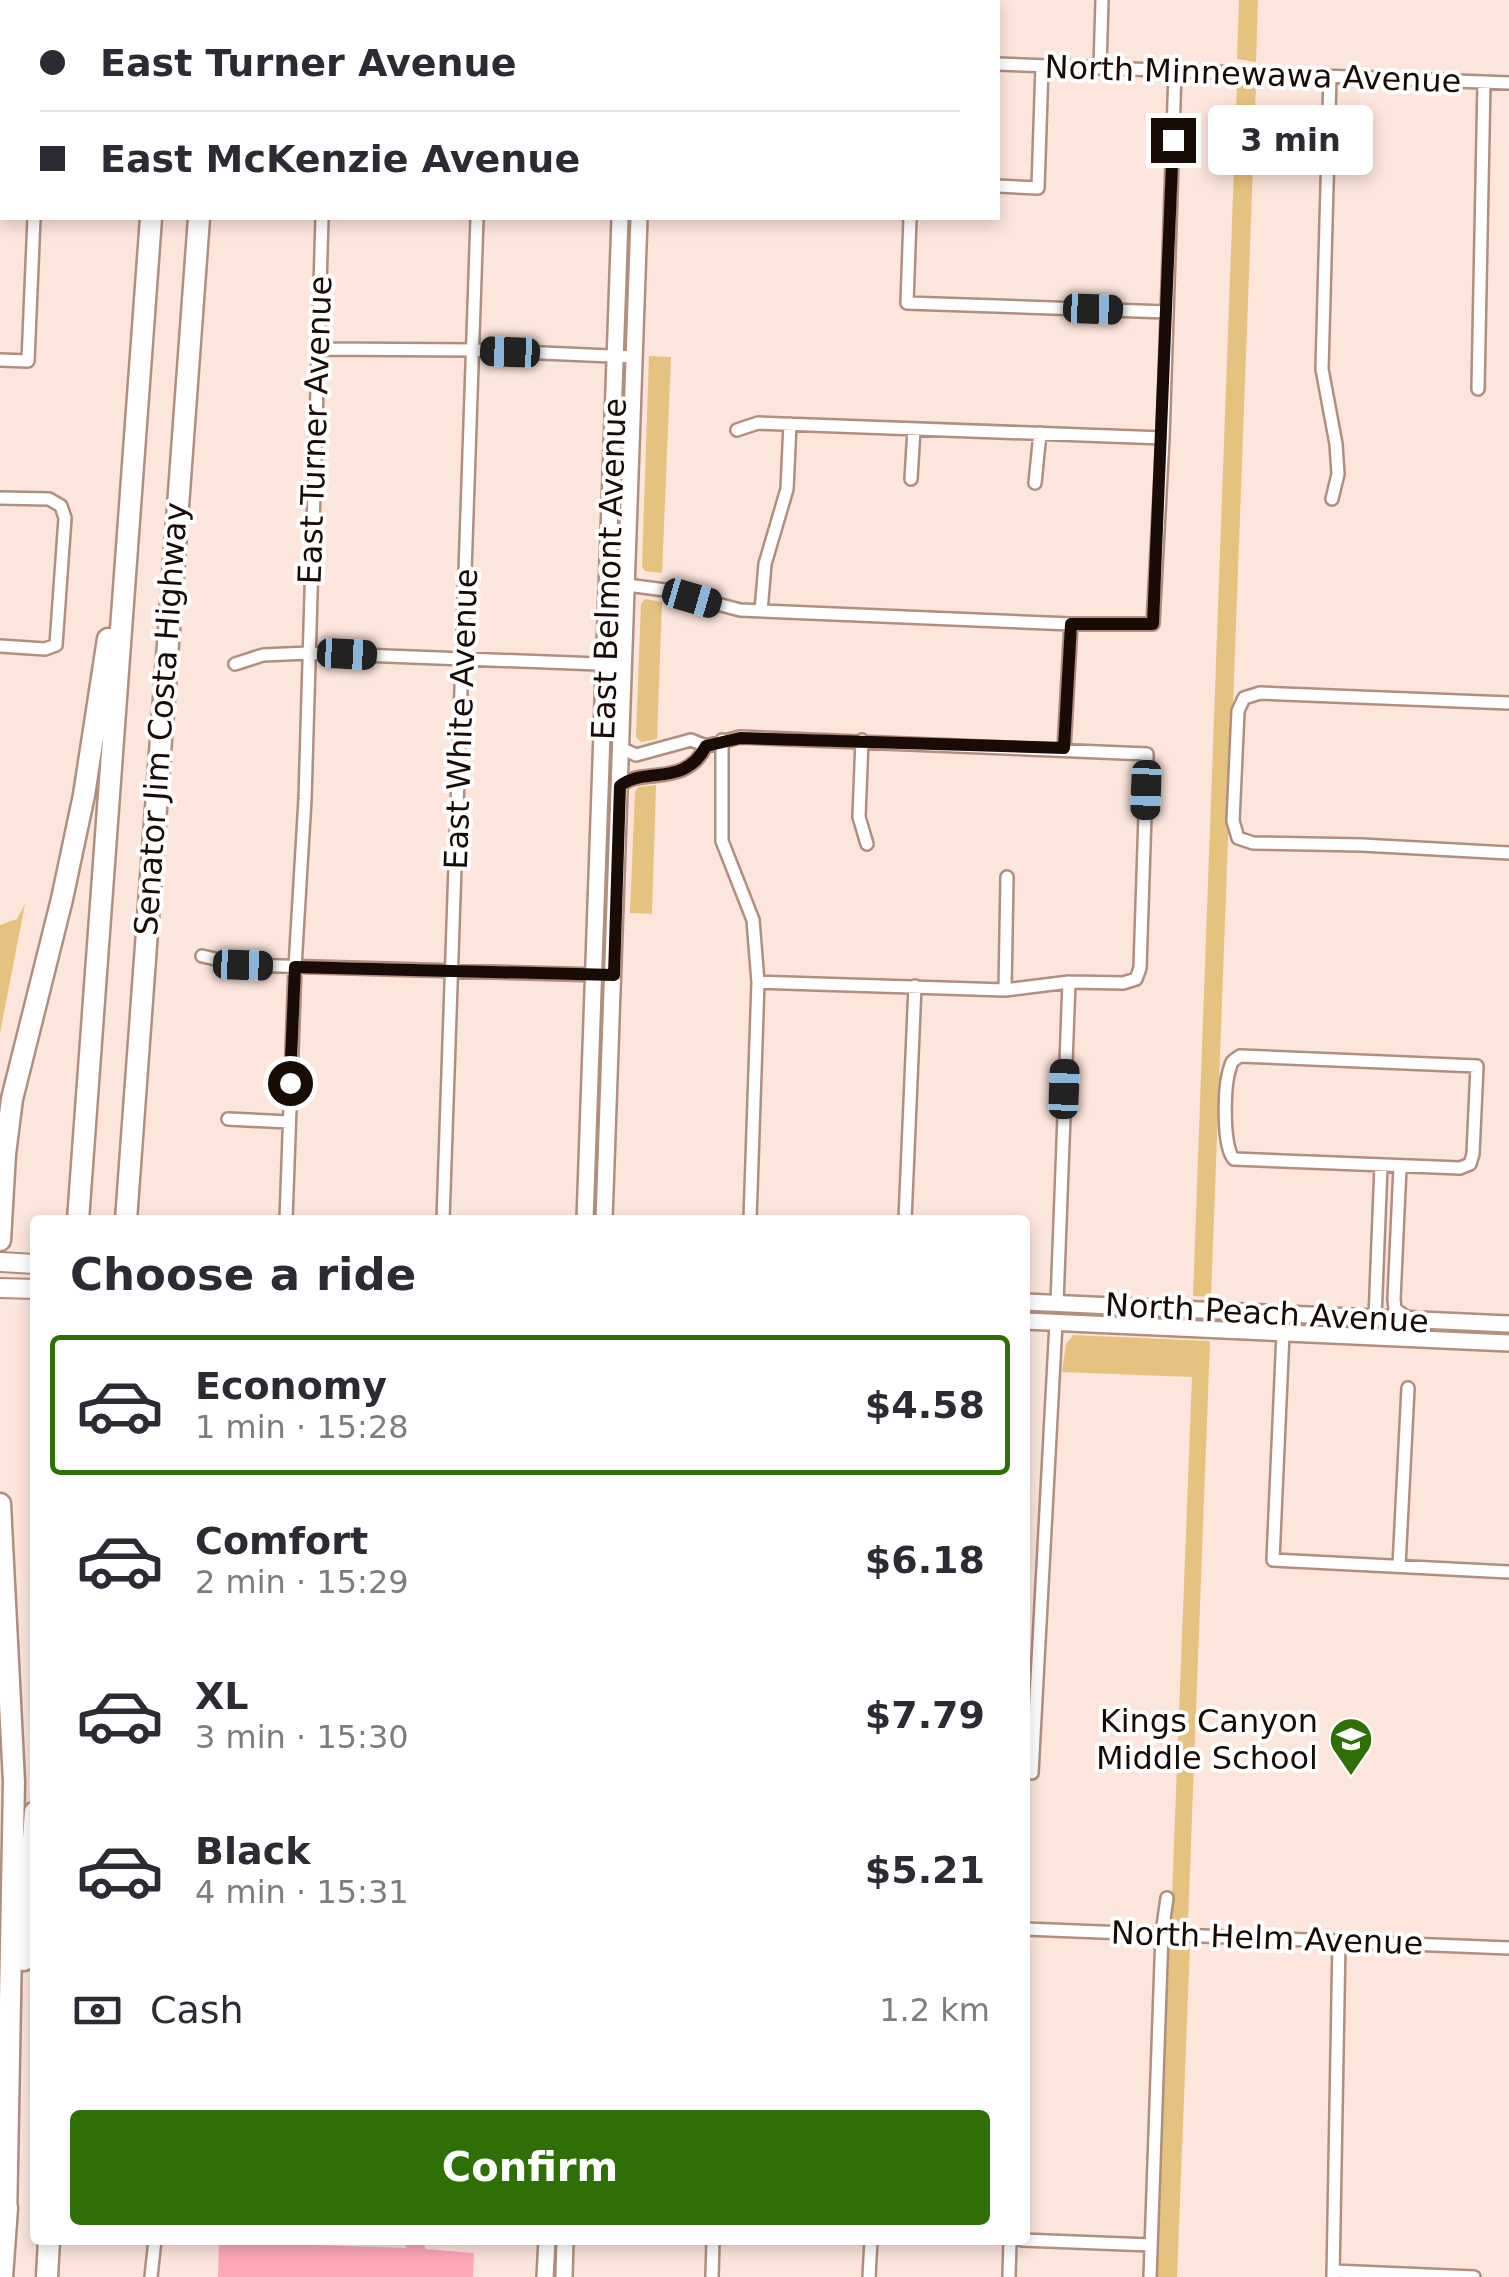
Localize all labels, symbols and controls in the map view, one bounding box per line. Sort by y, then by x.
text: East Turner Avenue [100,41,516,85]
street label: North Minnewawa Avenue [1044,48,1462,100]
callout: 3 min [1208,105,1373,175]
route end [1151,118,1196,163]
text: 3 min [1240,121,1341,159]
text: East McKenzie Avenue [100,137,580,181]
street label: East Turner Avenue [291,275,339,585]
car [1062,293,1124,325]
car [479,336,541,368]
street label: East Belmont Avenue [584,397,634,741]
street label: Senator Jim Costa Highway [127,501,195,937]
street label: East White Avenue [437,568,485,870]
car [659,575,725,621]
car [316,637,378,671]
car [1130,759,1162,821]
car [212,949,274,981]
car [1048,1058,1080,1120]
route start [268,1061,313,1106]
text: Choose a ride [70,1248,416,1301]
street label: North Peach Avenue [1104,1286,1430,1340]
icon: car [75,1360,165,1450]
text: Economy [195,1364,387,1408]
text: $4.58 [865,1383,985,1427]
text: 1 min · 15:28 [195,1408,409,1446]
icon: car [75,1515,165,1605]
text: Comfort [195,1519,368,1563]
text: $6.18 [865,1538,985,1582]
text: 2 min · 15:29 [195,1563,409,1601]
icon: car [75,1670,165,1760]
text: XL [195,1674,249,1718]
text: $7.79 [865,1693,985,1737]
place label: Kings Canyon Middle School [1096,1702,1318,1777]
school or university icon: Kings Canyon Middle School [1328,1716,1374,1777]
text: 3 min · 15:30 [195,1718,409,1756]
icon: car [75,1825,165,1915]
text: Black [195,1829,310,1873]
text: $5.21 [865,1848,985,1892]
text: 4 min · 15:31 [195,1873,409,1911]
street label: North Helm Avenue [1110,1914,1424,1962]
icon: cash [70,1983,125,2038]
text: Cash [150,1988,244,2032]
text: 1.2 km [879,1991,990,2029]
button: Confirm [70,2110,990,2225]

